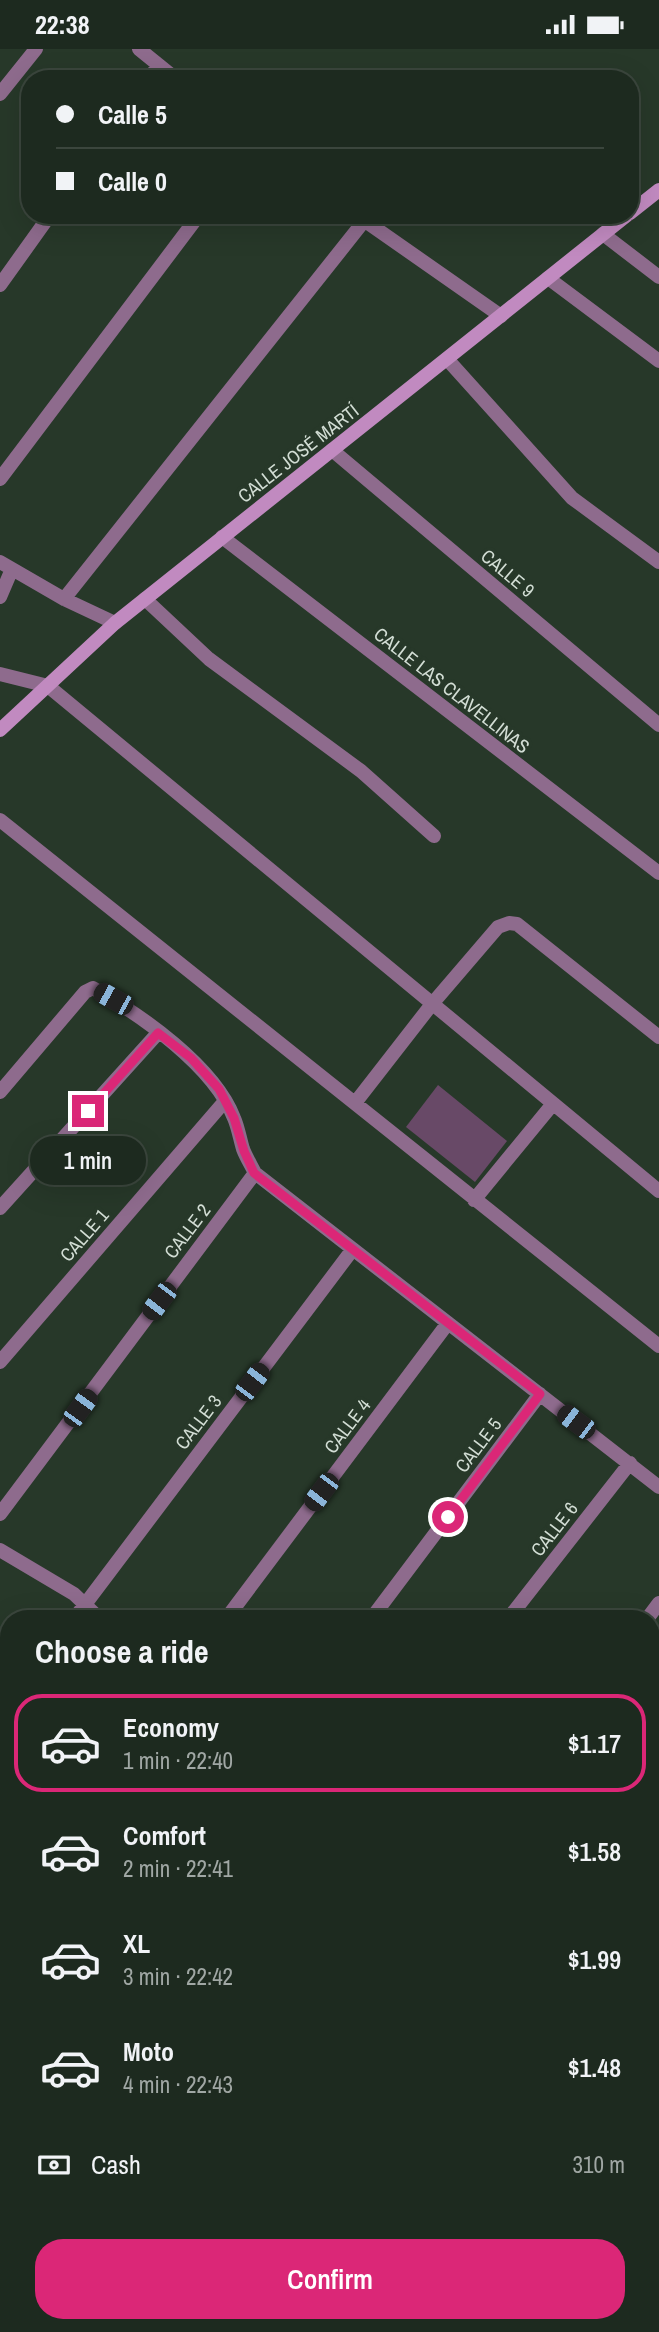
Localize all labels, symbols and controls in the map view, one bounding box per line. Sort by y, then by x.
text: 22:38 [35,7,90,42]
text: Calle 5 [98,97,167,132]
text: Calle 0 [98,164,167,199]
street label: CALLE JOSÉ MARTÍ [232,397,364,508]
street label: CALLE 9 [476,543,540,603]
street label: CALLE LAS CLAVELLINAS [369,621,535,759]
car [90,980,137,1018]
route end [72,1095,104,1127]
callout: 1 min [30,1135,146,1185]
text: 1 min [64,1145,112,1176]
street label: CALLE 2 [158,1198,216,1264]
street label: CALLE 1 [54,1203,114,1267]
car [138,1278,181,1324]
car [231,1359,274,1405]
car [60,1385,101,1431]
street label: CALLE 3 [169,1389,227,1455]
street label: CALLE 4 [318,1393,376,1459]
car [553,1401,600,1443]
street label: CALLE 5 [449,1412,507,1478]
car [300,1469,343,1515]
street label: CALLE 6 [525,1496,583,1562]
route start [432,1501,464,1533]
text: Choose a ride [35,1630,209,1673]
text: Economy [123,1710,219,1745]
icon: car [39,1712,102,1775]
text: $1.17 [568,1726,621,1761]
text: 1 min · 22:40 [123,1745,233,1776]
text: Comfort [123,1818,206,1853]
icon: car [39,1820,102,1883]
text: $1.58 [568,1834,621,1869]
text: 2 min · 22:41 [123,1853,233,1884]
text: XL [123,1926,150,1961]
icon: car [39,1928,102,1991]
text: $1.99 [568,1942,621,1977]
text: 3 min · 22:42 [123,1961,233,1992]
text: Moto [123,2034,174,2069]
icon: car [39,2036,102,2099]
text: $1.48 [568,2050,621,2085]
text: 4 min · 22:43 [123,2069,233,2100]
icon: cash [35,2146,73,2184]
text: Cash [91,2147,141,2182]
text: 310 m [573,2149,625,2180]
button: Confirm [35,2239,625,2319]

